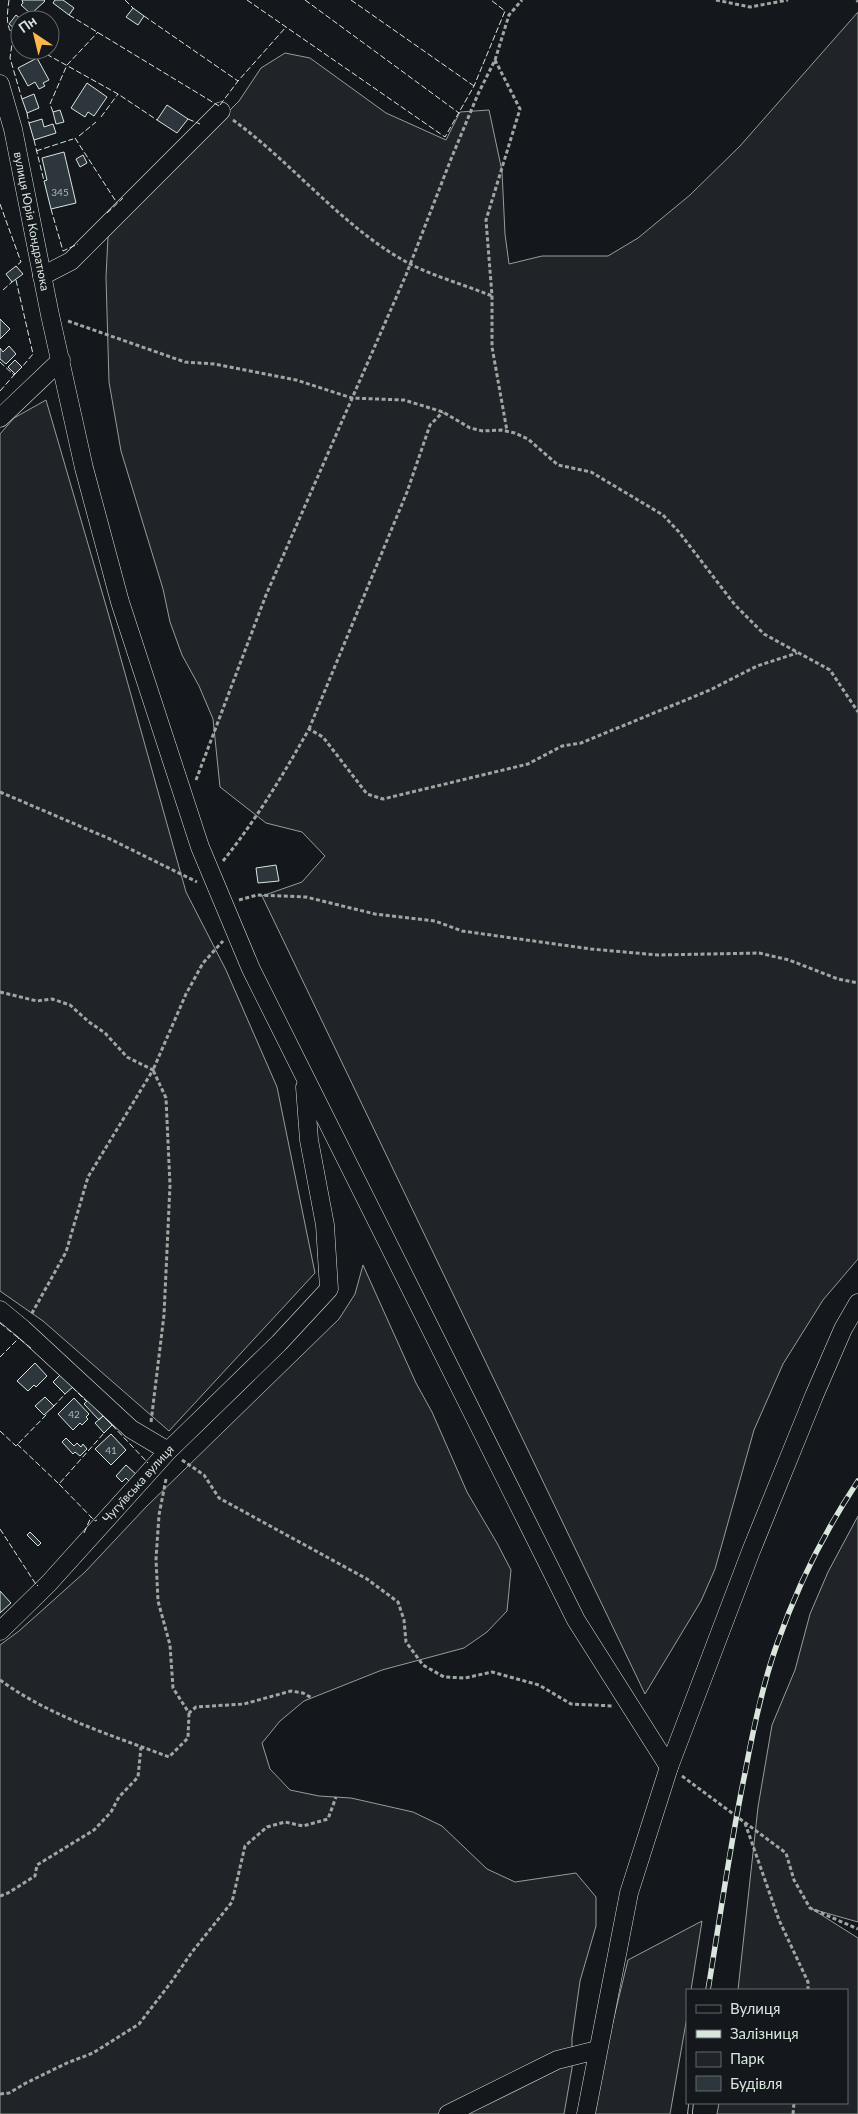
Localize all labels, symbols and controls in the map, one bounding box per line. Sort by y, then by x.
north arrow [10,10,60,60]
text: Пн [15,12,40,36]
street label: вулиця Юрія Кондратюка [11,150,53,292]
house number: 345 [51,186,69,198]
house number: 42 [68,1408,80,1420]
street label: Чугуївська вулиця [99,1441,177,1525]
house number: 41 [105,1444,117,1456]
legend [686,1989,848,2104]
text: Вулиця [730,1999,780,2017]
text: Залізниця [730,2024,799,2042]
text: Парк [730,2049,765,2067]
text: Будівля [730,2074,782,2092]

